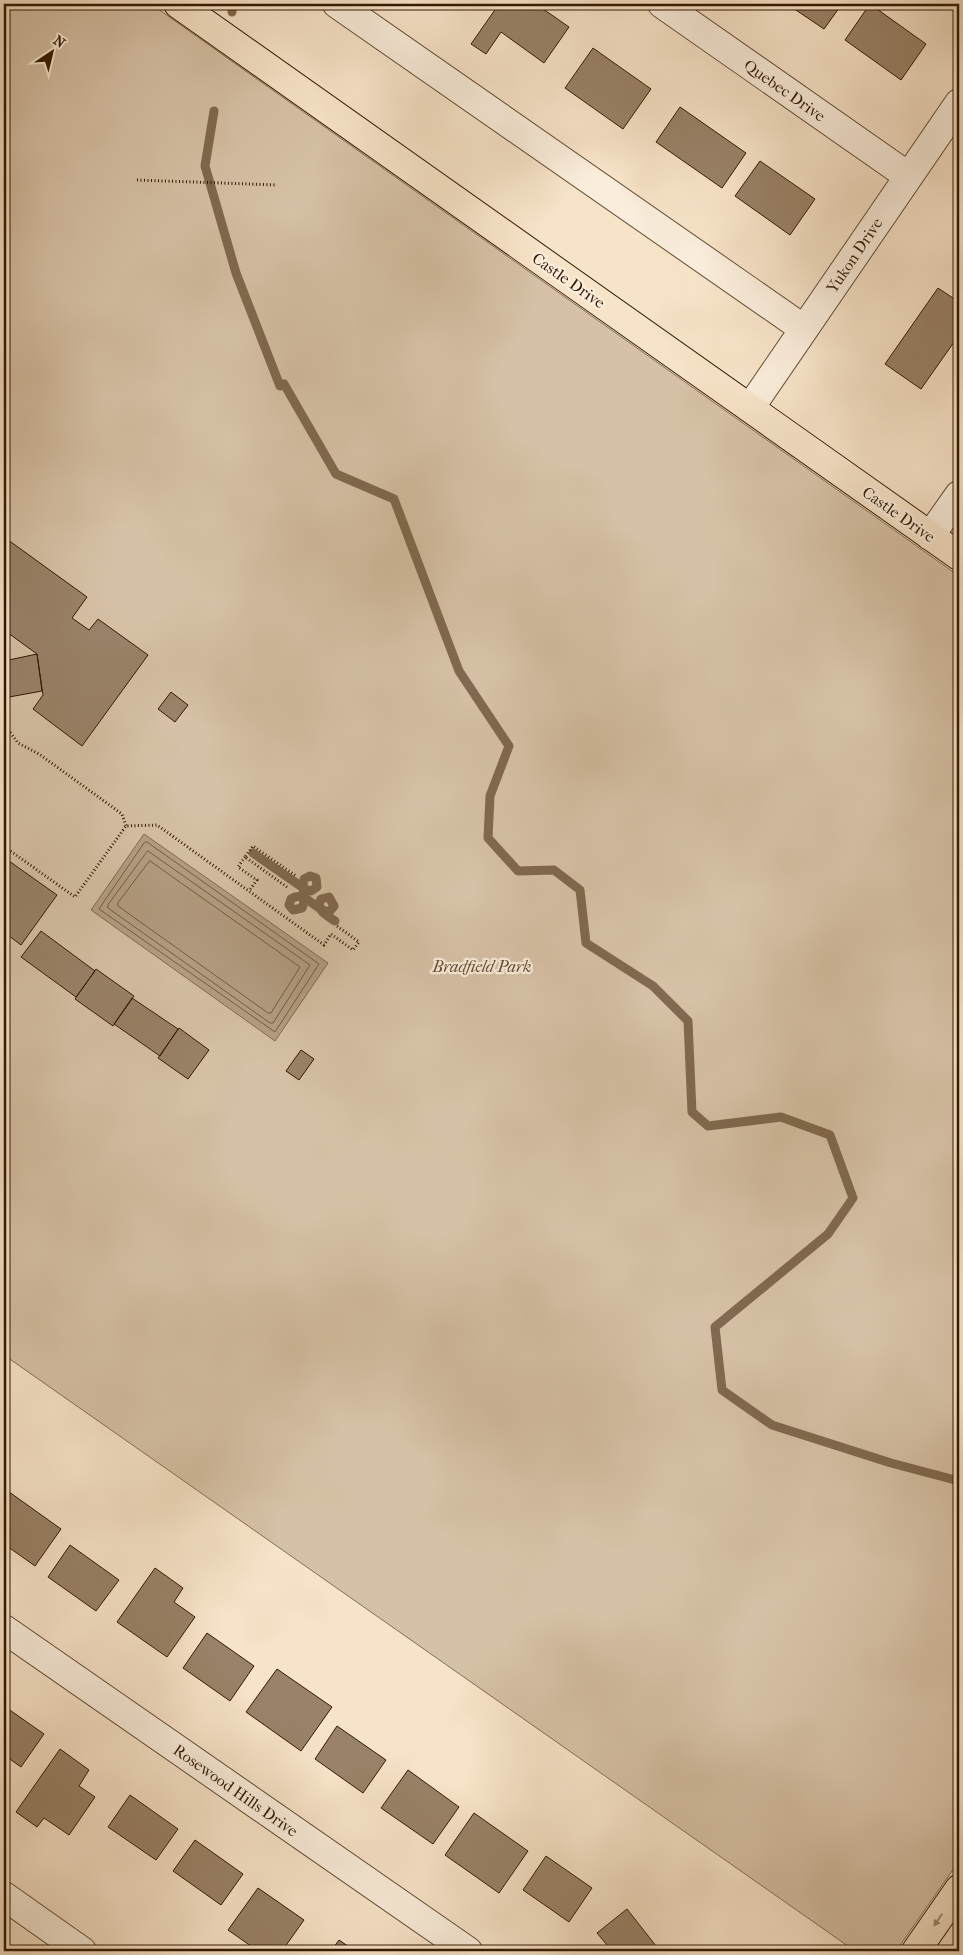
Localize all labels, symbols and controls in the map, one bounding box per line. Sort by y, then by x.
north arrow [28,28,78,78]
text: N [50,32,69,52]
street label: Quebec Drive [740,55,829,126]
street label: Yukon Drive [822,214,887,297]
street label: Castle Drive [529,248,609,312]
street label: Castle Drive [859,482,939,546]
park label: Bradfield Park [431,957,532,976]
street label: Rosewood Hills Drive [170,1740,302,1841]
one-way arrow [933,1913,943,1927]

